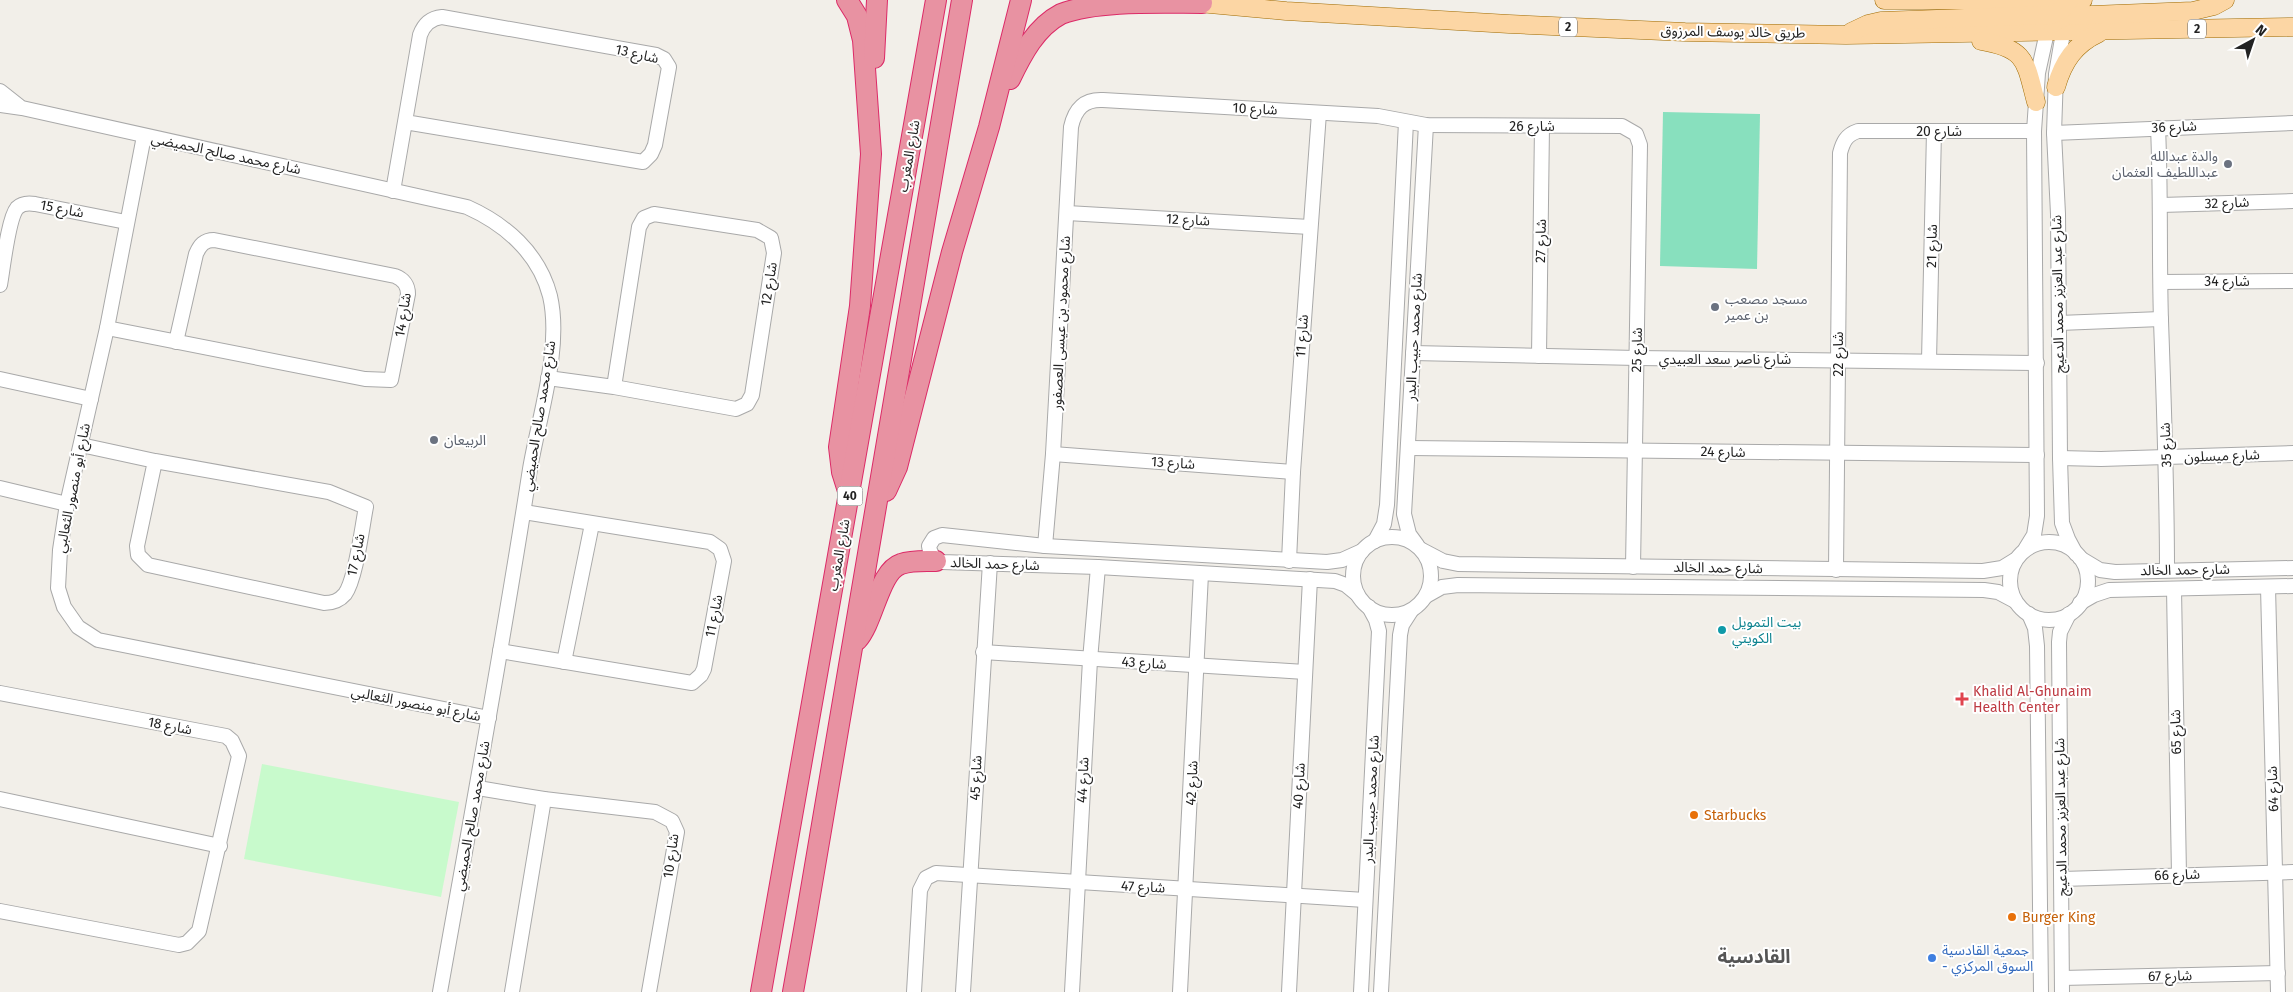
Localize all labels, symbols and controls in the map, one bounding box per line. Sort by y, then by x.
north arrow [2228,15,2278,65]
road number: 2 [1559,18,1577,36]
road number: 2 [2188,20,2206,38]
text: N [2252,21,2270,40]
street label: طريق خالد يوسف المرزوق [1661,22,1805,43]
street label: شارع 13 [613,41,660,69]
street label: شارع 10 [1232,99,1278,121]
street label: شارع 26 [1509,118,1555,137]
street label: شارع 36 [2151,118,2197,138]
street label: شارع المغرب [894,119,926,194]
street label: شارع 20 [1916,123,1962,142]
street label: شارع محمد صالح الحميضي [149,130,302,180]
place label: والدة عبدالله عبداللطيف العثمان [2112,148,2218,181]
marker: والدة عبدالله عبداللطيف العثمان [2222,158,2234,170]
street label: شارع 32 [2204,194,2250,214]
street label: شارع 15 [38,196,85,224]
street label: شارع 12 [1165,210,1210,232]
street label: شارع عبد العزيز محمد الدعيج [2048,215,2070,373]
street label: شارع 27 [1532,219,1552,263]
street label: شارع 21 [1923,224,1943,268]
street label: شارع محمود بن عيسى العصفور [1048,235,1076,412]
street label: شارع 12 [757,261,783,307]
street label: شارع محمد حبيب البدر [1402,273,1428,403]
street label: شارع 34 [2204,273,2250,292]
place label: مسجد مصعب بن عمير [1724,291,1808,324]
street label: شارع 14 [391,292,417,339]
marker: مسجد مصعب بن عمير [1709,301,1721,313]
street label: شارع 11 [1292,314,1314,358]
street label: شارع 25 [1628,327,1648,373]
street label: شارع 22 [1830,332,1849,376]
street label: شارع محمد صالح الحميضي [519,339,562,493]
street label: شارع ناصر سعد العبيدي [1659,351,1791,370]
street label: شارع أبو منصور الثعالبي [51,422,96,555]
street label: شارع 35 [2157,422,2177,468]
place label: الربيعان [444,432,486,449]
marker: الربيعان [428,434,440,446]
street label: شارع 24 [1700,443,1746,463]
street label: شارع ميسلون [2184,446,2260,468]
street label: شارع 13 [1150,453,1196,475]
road number: 40 [838,486,862,506]
street label: شارع المغرب [824,518,856,593]
street label: شارع 17 [343,532,371,578]
street label: شارع حمد الخالد [950,554,1040,576]
street label: شارع حمد الخالد [1673,559,1763,579]
street label: شارع حمد الخالد [2140,561,2230,581]
street label: شارع 11 [702,593,728,639]
place label: بيت التمويل الكويتي [1732,614,1802,649]
marker: بيت التمويل الكويتي [1716,624,1728,636]
street label: شارع 43 [1121,653,1167,675]
street label: شارع أبو منصور الثعالبي [349,682,482,727]
place label: Khalid Al-Ghunaim Health Center [1973,683,2092,716]
marker: Khalid Al-Ghunaim Health Center [1955,692,1969,706]
street label: شارع 65 [2167,709,2187,755]
street label: شارع 18 [146,713,194,741]
street label: شارع محمد حبيب البدر [1359,735,1385,865]
street label: شارع عبد العزيز محمد الدعيج [2051,738,2073,896]
street label: شارع محمد صالح الحميضي [450,739,496,893]
street label: شارع 45 [966,755,988,801]
street label: شارع 44 [1073,757,1095,803]
street label: شارع 42 [1182,760,1204,806]
street label: شارع 40 [1289,762,1311,810]
street label: شارع 64 [2264,766,2284,812]
place label: Starbucks [1704,807,1767,824]
marker: Starbucks [1688,809,1700,821]
street label: شارع 10 [659,833,685,880]
street label: شارع 66 [2154,866,2200,886]
street label: شارع 47 [1120,877,1166,899]
place label: Burger King [2022,909,2096,926]
marker: Burger King [2006,911,2018,923]
place label: جمعية القادسية - السوق المركزي [1942,942,2033,977]
district label: القادسية [1717,945,1791,968]
marker: جمعية القادسية - السوق المركزي [1926,952,1938,964]
street label: شارع 67 [2148,967,2192,987]

